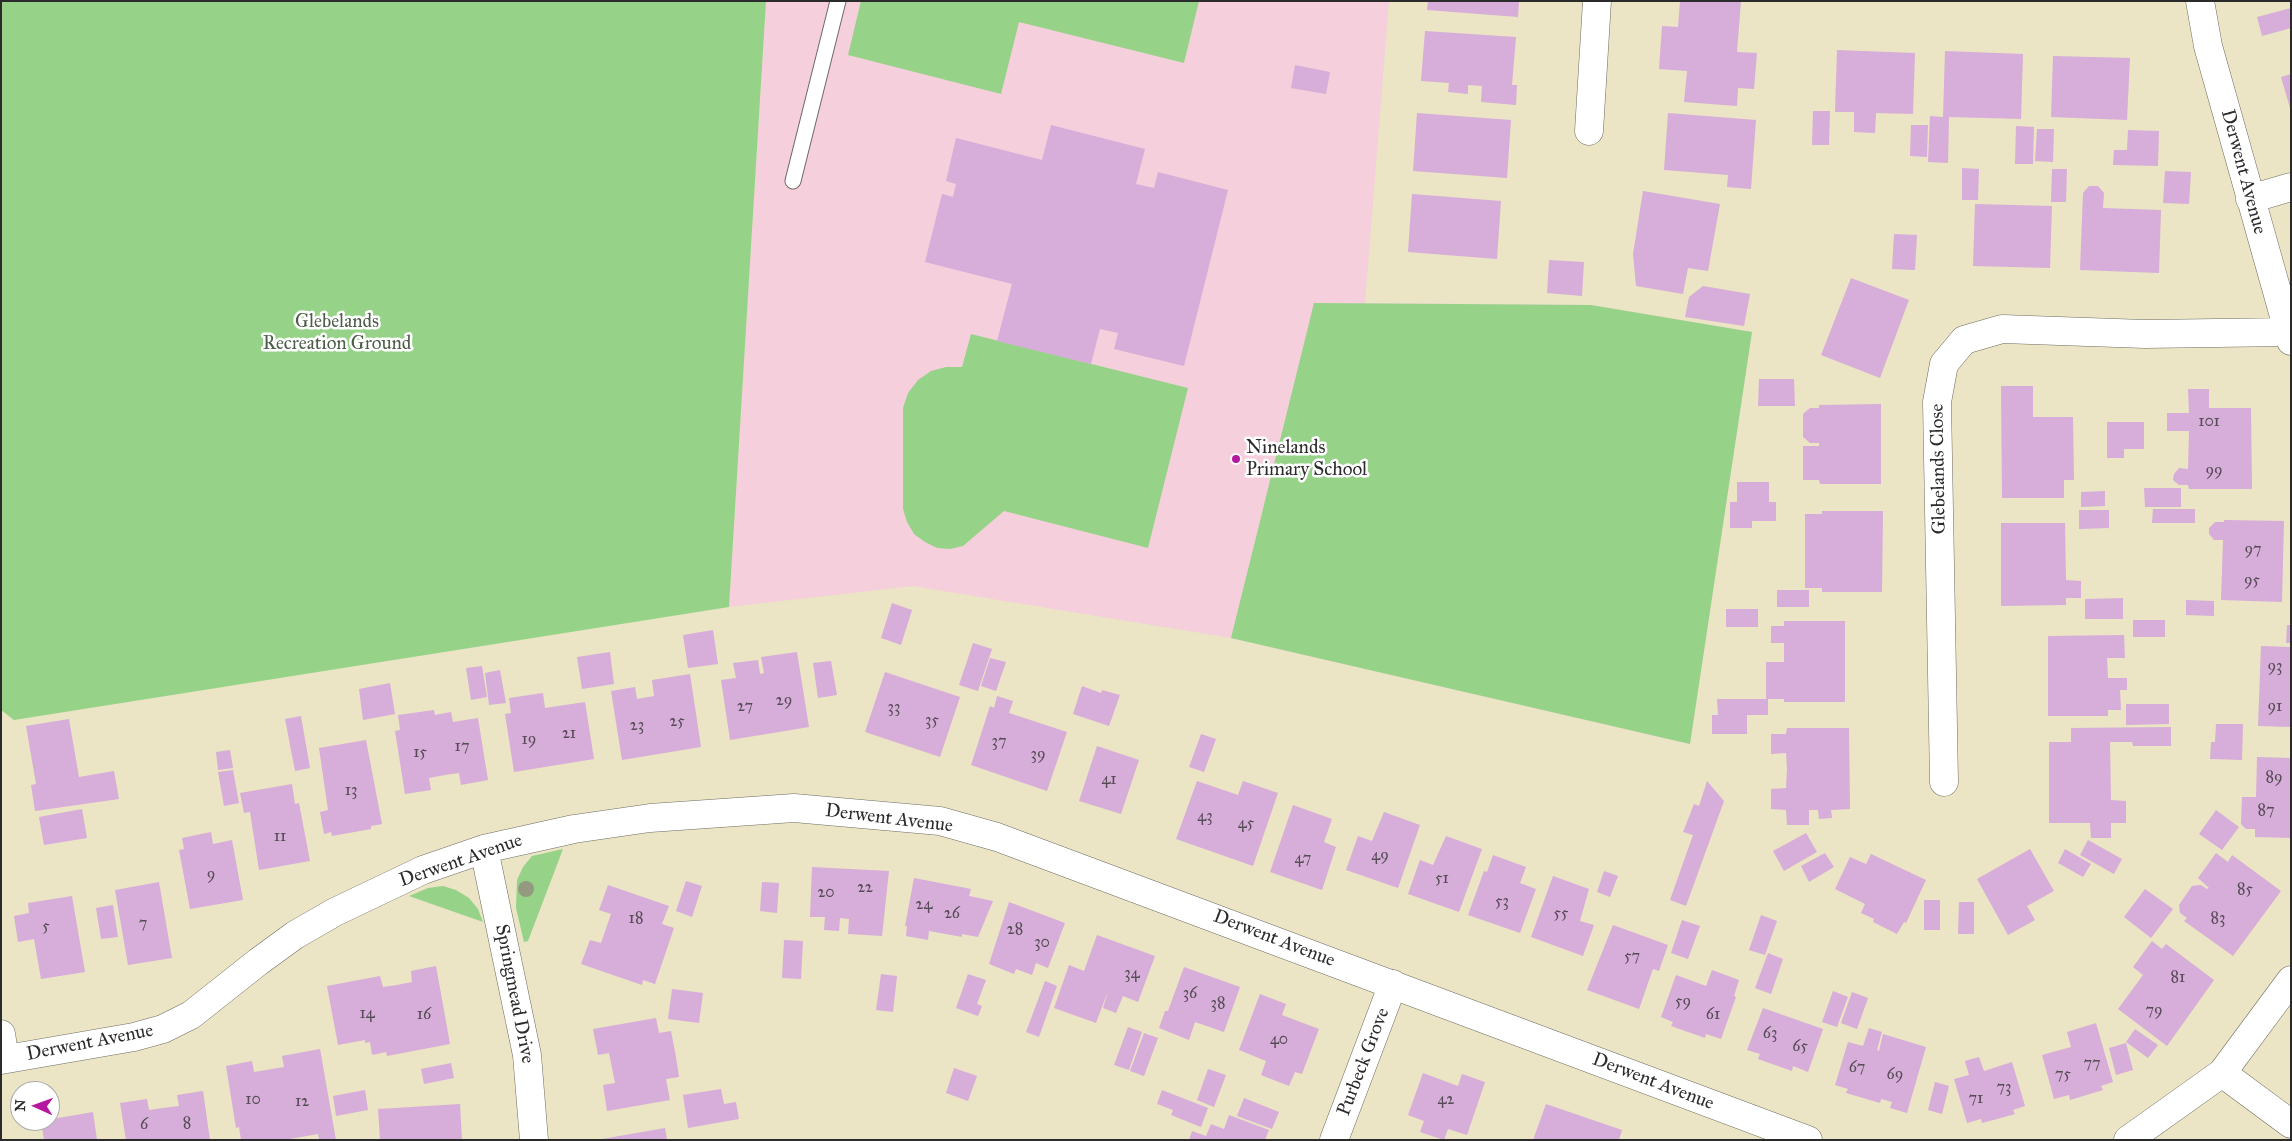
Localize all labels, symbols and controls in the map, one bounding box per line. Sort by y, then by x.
street label: Derwent Avenue [2215,107,2271,237]
park label: Glebelands Recreation Ground [263,311,411,355]
street label: Glebelands Close [1926,404,1952,534]
house number: 101 [2198,412,2220,432]
place label: Ninelands Primary School [1246,437,1367,481]
marker: Ninelands Primary School [1230,453,1242,465]
house number: 99 [2205,461,2223,481]
house number: 97 [2244,540,2262,560]
house number: 95 [2244,571,2260,591]
house number: 93 [2268,657,2282,677]
house number: 29 [776,691,792,711]
house number: 27 [737,697,753,717]
house number: 91 [2268,697,2282,717]
house number: 33 [888,698,900,718]
house number: 35 [925,711,939,731]
house number: 25 [669,712,685,732]
house number: 23 [630,716,644,736]
house number: 21 [562,724,576,744]
house number: 19 [522,730,536,750]
house number: 37 [992,732,1006,752]
house number: 17 [455,737,469,757]
house number: 15 [413,743,427,763]
house number: 39 [1031,745,1045,765]
house number: 89 [2265,768,2283,788]
house number: 41 [1101,770,1117,790]
house number: 13 [345,781,357,801]
street label: Derwent Avenue [824,800,954,838]
house number: 87 [2257,801,2275,821]
house number: 43 [1197,807,1213,827]
house number: 45 [1238,814,1254,834]
house number: 11 [274,827,286,847]
street label: Derwent Avenue [397,829,525,893]
house number: 49 [1371,846,1389,866]
house number: 47 [1295,849,1311,869]
house number: 9 [207,865,215,885]
house number: 51 [1435,869,1449,889]
house number: 22 [857,878,873,898]
house number: 85 [2237,880,2253,900]
house number: 20 [817,883,835,903]
house number: 53 [1495,892,1509,912]
house number: 24 [916,895,932,915]
house number: 26 [944,904,960,924]
house number: 55 [1554,904,1568,924]
street label: Derwent Avenue [1210,905,1338,973]
house number: 18 [629,909,643,929]
house number: 83 [2211,909,2225,929]
house number: 7 [139,914,147,934]
house number: 5 [42,917,50,937]
house number: 28 [1007,920,1023,940]
street label: Springmead Drive [489,923,539,1065]
house number: 30 [1034,933,1050,953]
house number: 57 [1624,947,1640,967]
house number: 34 [1124,964,1140,984]
house number: 81 [2171,968,2185,988]
house number: 36 [1183,984,1197,1004]
house number: 59 [1675,992,1691,1012]
house number: 38 [1211,994,1225,1014]
house number: 79 [2145,1001,2163,1021]
house number: 14 [359,1004,375,1024]
house number: 16 [417,1005,431,1025]
street label: Purbeck Grove [1333,1005,1395,1119]
house number: 61 [1706,1005,1720,1025]
street label: Derwent Avenue [25,1020,155,1066]
house number: 63 [1763,1024,1777,1044]
house number: 40 [1270,1030,1288,1050]
house number: 65 [1792,1037,1808,1057]
street label: Derwent Avenue [1589,1048,1717,1116]
house number: 77 [2083,1054,2101,1074]
house number: 67 [1849,1058,1865,1078]
house number: 69 [1887,1065,1903,1085]
house number: 75 [2055,1065,2071,1085]
house number: 73 [1997,1078,2011,1098]
north arrow [10,1081,60,1131]
house number: 71 [1969,1089,1983,1109]
house number: 10 [245,1090,261,1110]
house number: 42 [1438,1090,1454,1110]
house number: 12 [295,1092,309,1112]
text: N [12,1099,29,1112]
house number: 8 [183,1114,191,1134]
house number: 6 [140,1115,148,1135]

